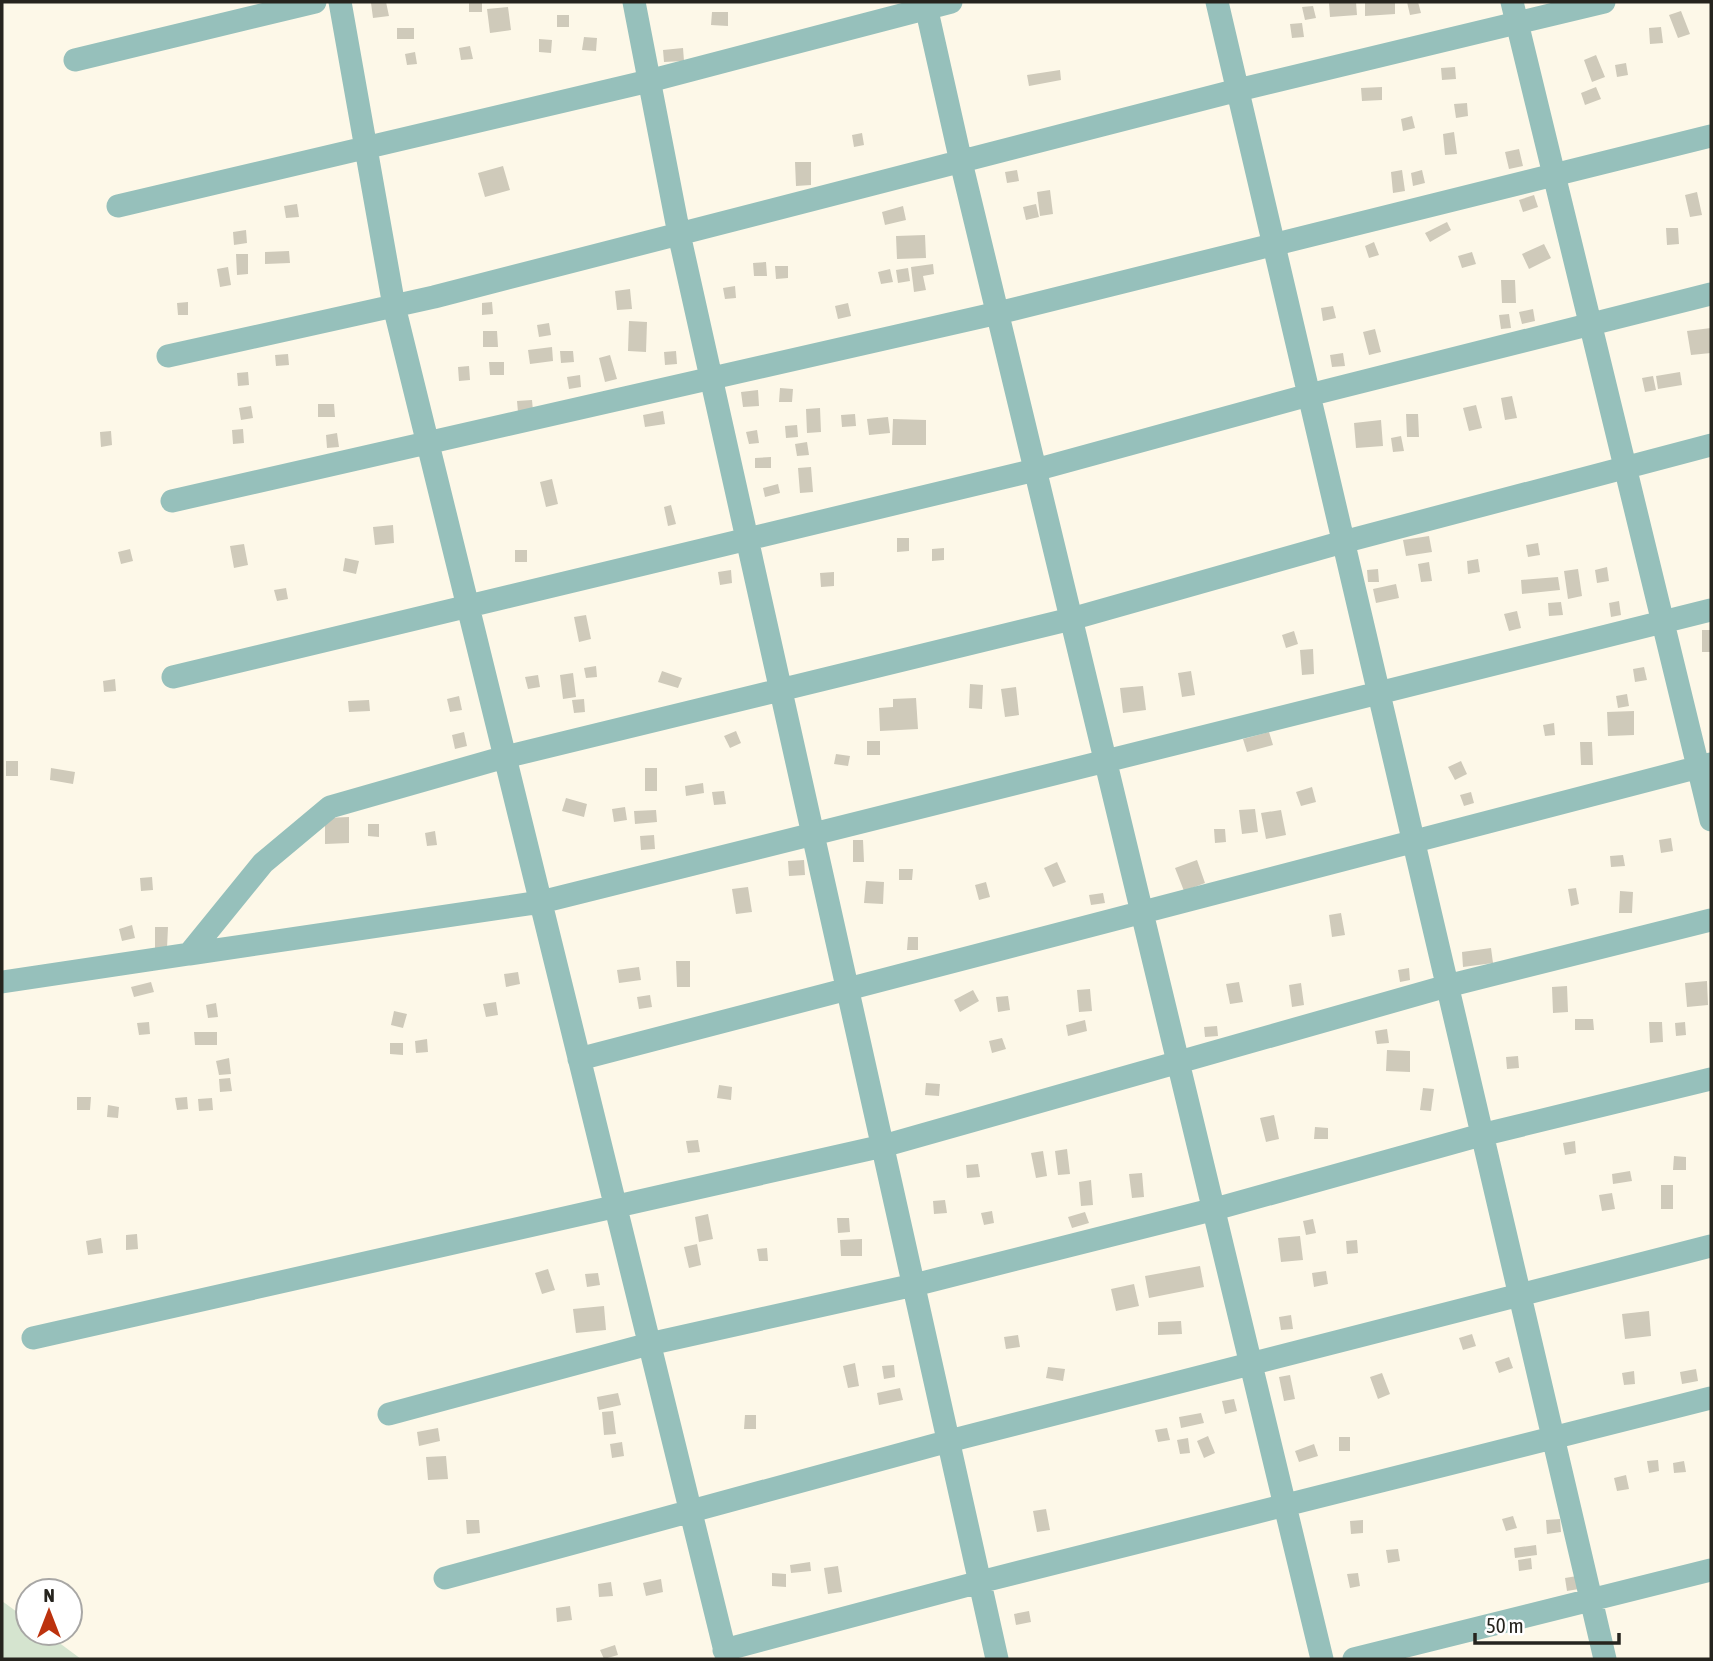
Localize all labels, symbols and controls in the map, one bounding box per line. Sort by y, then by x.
north arrow [14,1577,84,1647]
text: N [43,1584,55,1606]
scale bar [1475,1602,1618,1646]
text: 50 m [1486,1613,1524,1637]

